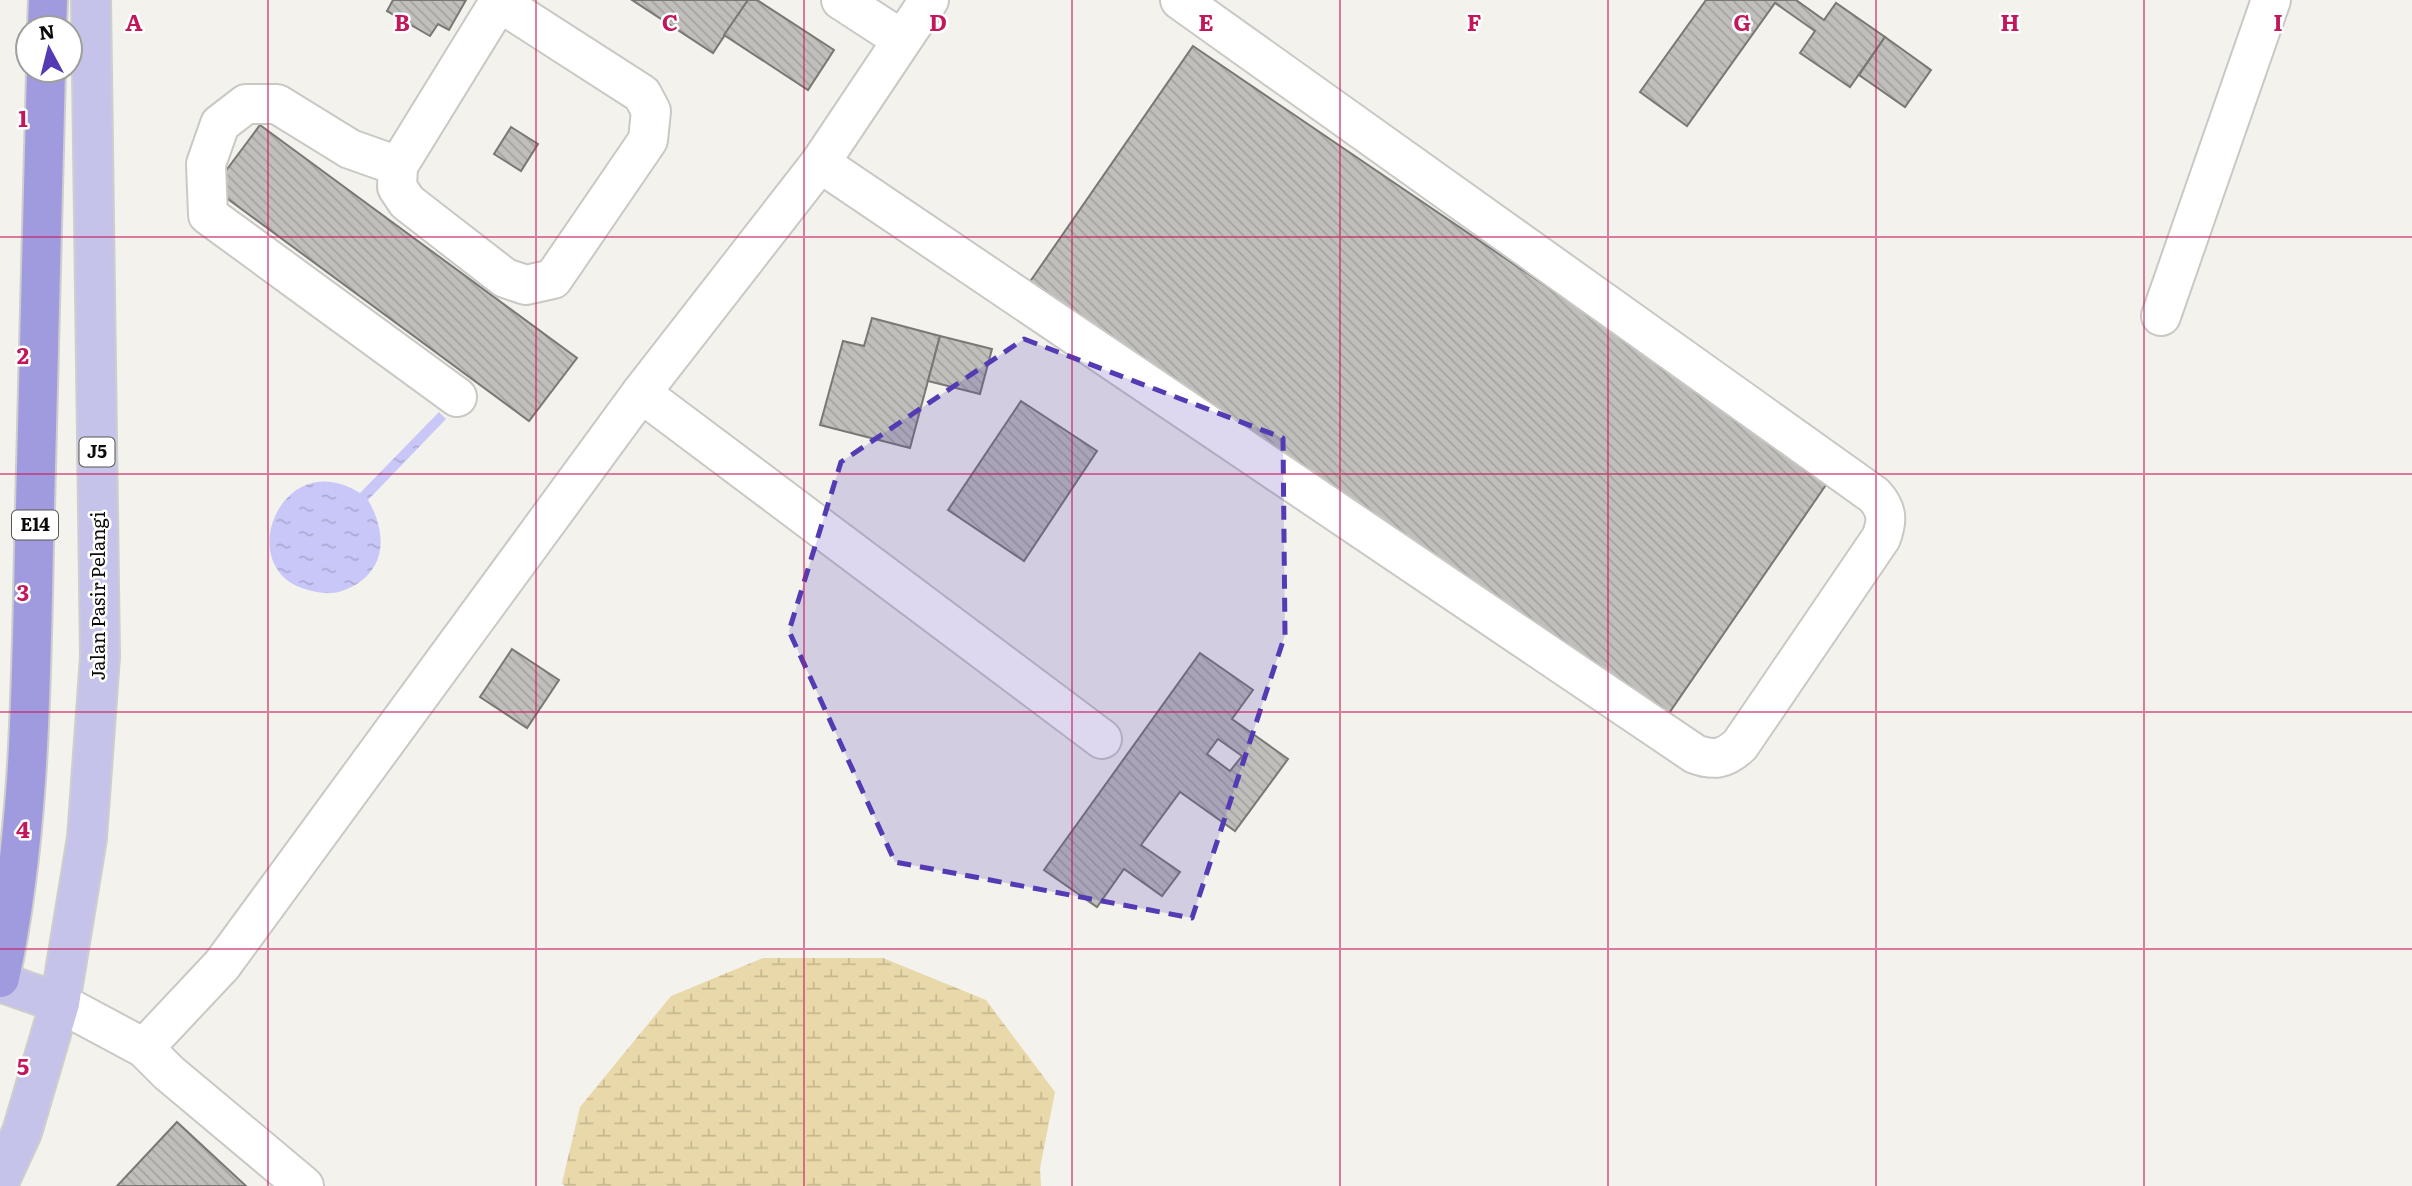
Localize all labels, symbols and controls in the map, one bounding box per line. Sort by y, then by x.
text: A [125,4,143,38]
text: B [394,4,410,38]
text: C [662,4,678,38]
text: D [929,4,947,38]
text: E [1198,4,1214,38]
text: F [1467,4,1482,38]
text: G [1733,4,1751,38]
text: H [2000,4,2020,38]
text: I [2273,4,2283,38]
north arrow [14,14,84,84]
text: N [37,16,56,46]
text: 1 [18,100,28,134]
text: 2 [17,337,29,371]
road number: J5 [80,438,114,466]
road number: E14 [12,510,58,540]
street label: Jalan Pasir Pelangi [83,512,111,681]
text: 3 [17,574,29,608]
text: 4 [16,811,30,845]
text: 5 [17,1048,29,1082]

